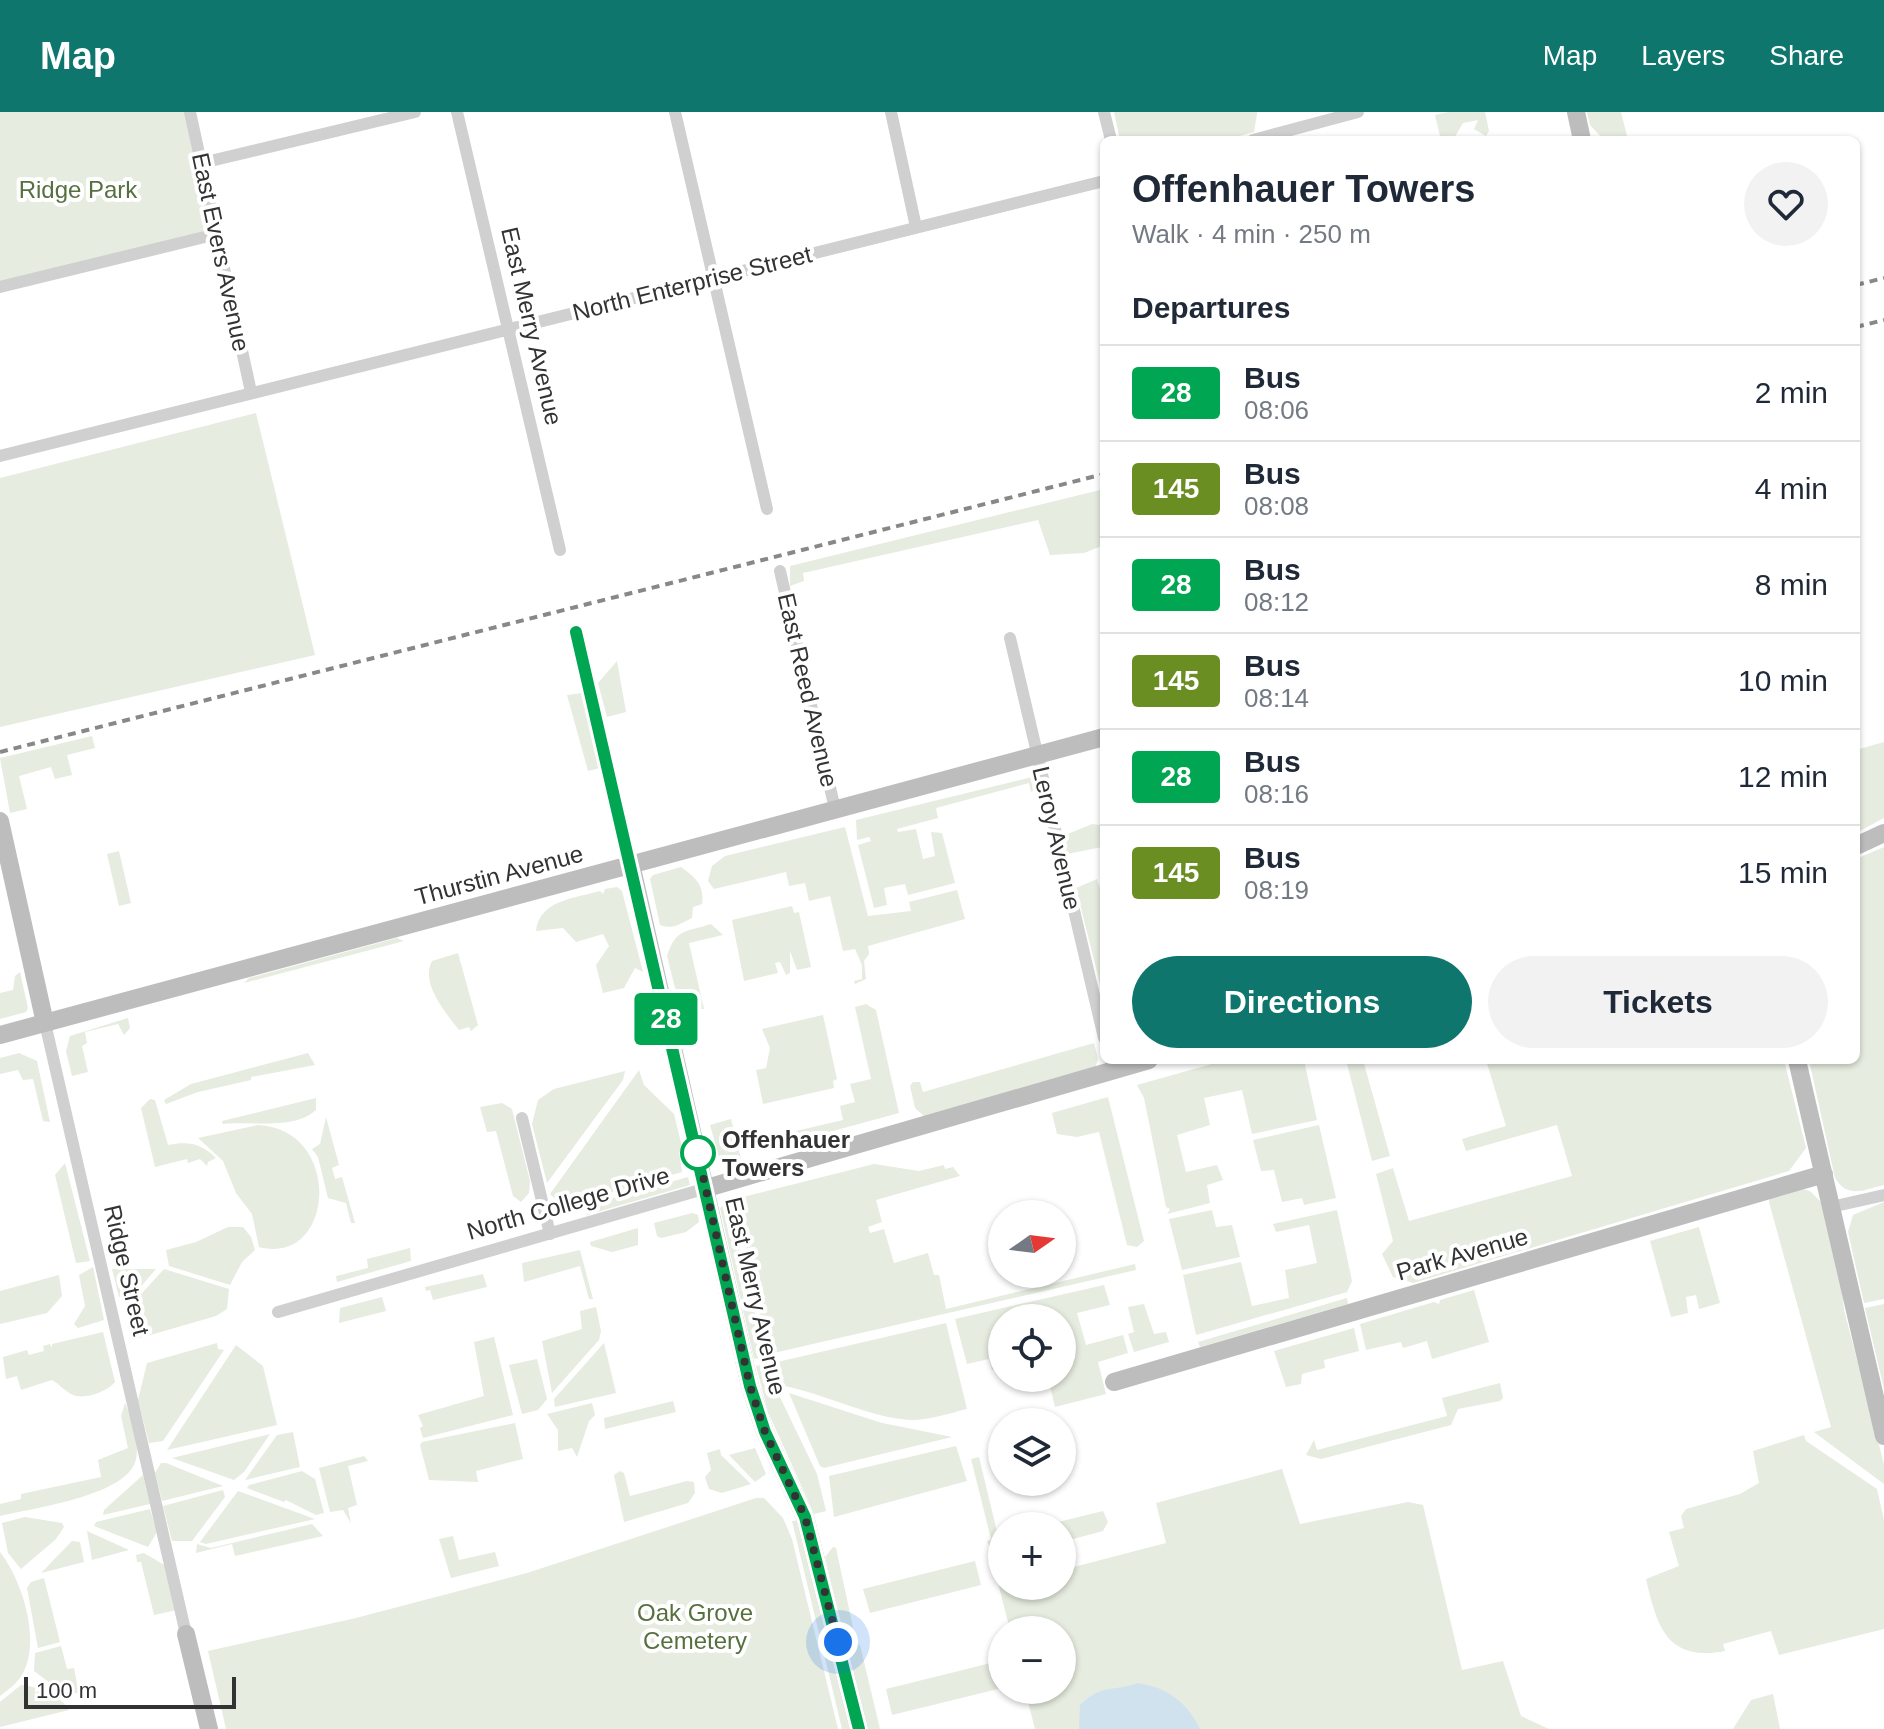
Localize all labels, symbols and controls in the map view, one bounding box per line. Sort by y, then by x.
text: Map [40,35,116,77]
text: Map [1543,40,1597,71]
text: Layers [1641,40,1725,71]
text: Share [1769,40,1844,71]
street label: East Evers Avenue [187,150,255,354]
button: heart [1744,162,1828,246]
text: Offenhauer Towers [1132,168,1475,210]
park label: Ridge Park [19,176,138,203]
text: Walk · 4 min · 250 m [1132,219,1371,249]
street label: East Merry Avenue [496,224,568,428]
street label: North Enterprise Street [570,240,815,326]
text: Departures [1132,291,1290,324]
text: Bus [1244,361,1301,394]
text: 2 min [1755,376,1828,409]
text: 28 [1160,377,1192,408]
text: 08:06 [1244,395,1309,425]
text: Bus [1244,457,1301,490]
text: 4 min [1755,472,1828,505]
text: 145 [1153,473,1199,504]
text: 08:08 [1244,491,1309,521]
text: Bus [1244,553,1301,586]
text: 8 min [1755,568,1828,601]
text: 28 [1160,569,1192,600]
text: 08:12 [1244,587,1309,617]
street label: East Reed Avenue [773,590,843,790]
text: Bus [1244,649,1301,682]
text: 10 min [1738,664,1828,697]
text: 145 [1153,665,1199,696]
text: 08:14 [1244,683,1309,713]
text: Bus [1244,745,1301,778]
text: 12 min [1738,760,1828,793]
text: 28 [1160,761,1192,792]
street label: Leroy Avenue [1027,764,1087,912]
text: 08:16 [1244,779,1309,809]
street label: Thurstin Avenue [412,840,586,910]
text: Bus [1244,841,1301,874]
text: 15 min [1738,856,1828,889]
text: 145 [1153,857,1199,888]
text: 08:19 [1244,875,1309,905]
button: Directions [1132,956,1472,1048]
button: Tickets [1488,956,1828,1048]
line badge: 28 [630,993,702,1045]
text: 28 [650,1003,682,1034]
place label: Offenhauer Towers [722,1126,850,1181]
marker: Offenhauer Towers [681,1136,715,1170]
street label: North College Drive [464,1161,672,1245]
street label: East Merry Avenue [720,1194,792,1398]
north arrow [988,1200,1076,1288]
map controls [988,1200,1076,1704]
street label: Ridge Street [99,1202,155,1338]
street label: Park Avenue [1393,1222,1531,1286]
button: locate [988,1304,1076,1392]
button: layers [988,1408,1076,1496]
button: + [988,1512,1076,1600]
park label: Oak Grove Cemetery [637,1599,753,1654]
button: − [988,1616,1076,1704]
your location [818,1622,858,1662]
scale bar [24,1673,236,1709]
text: 100 m [36,1678,97,1703]

